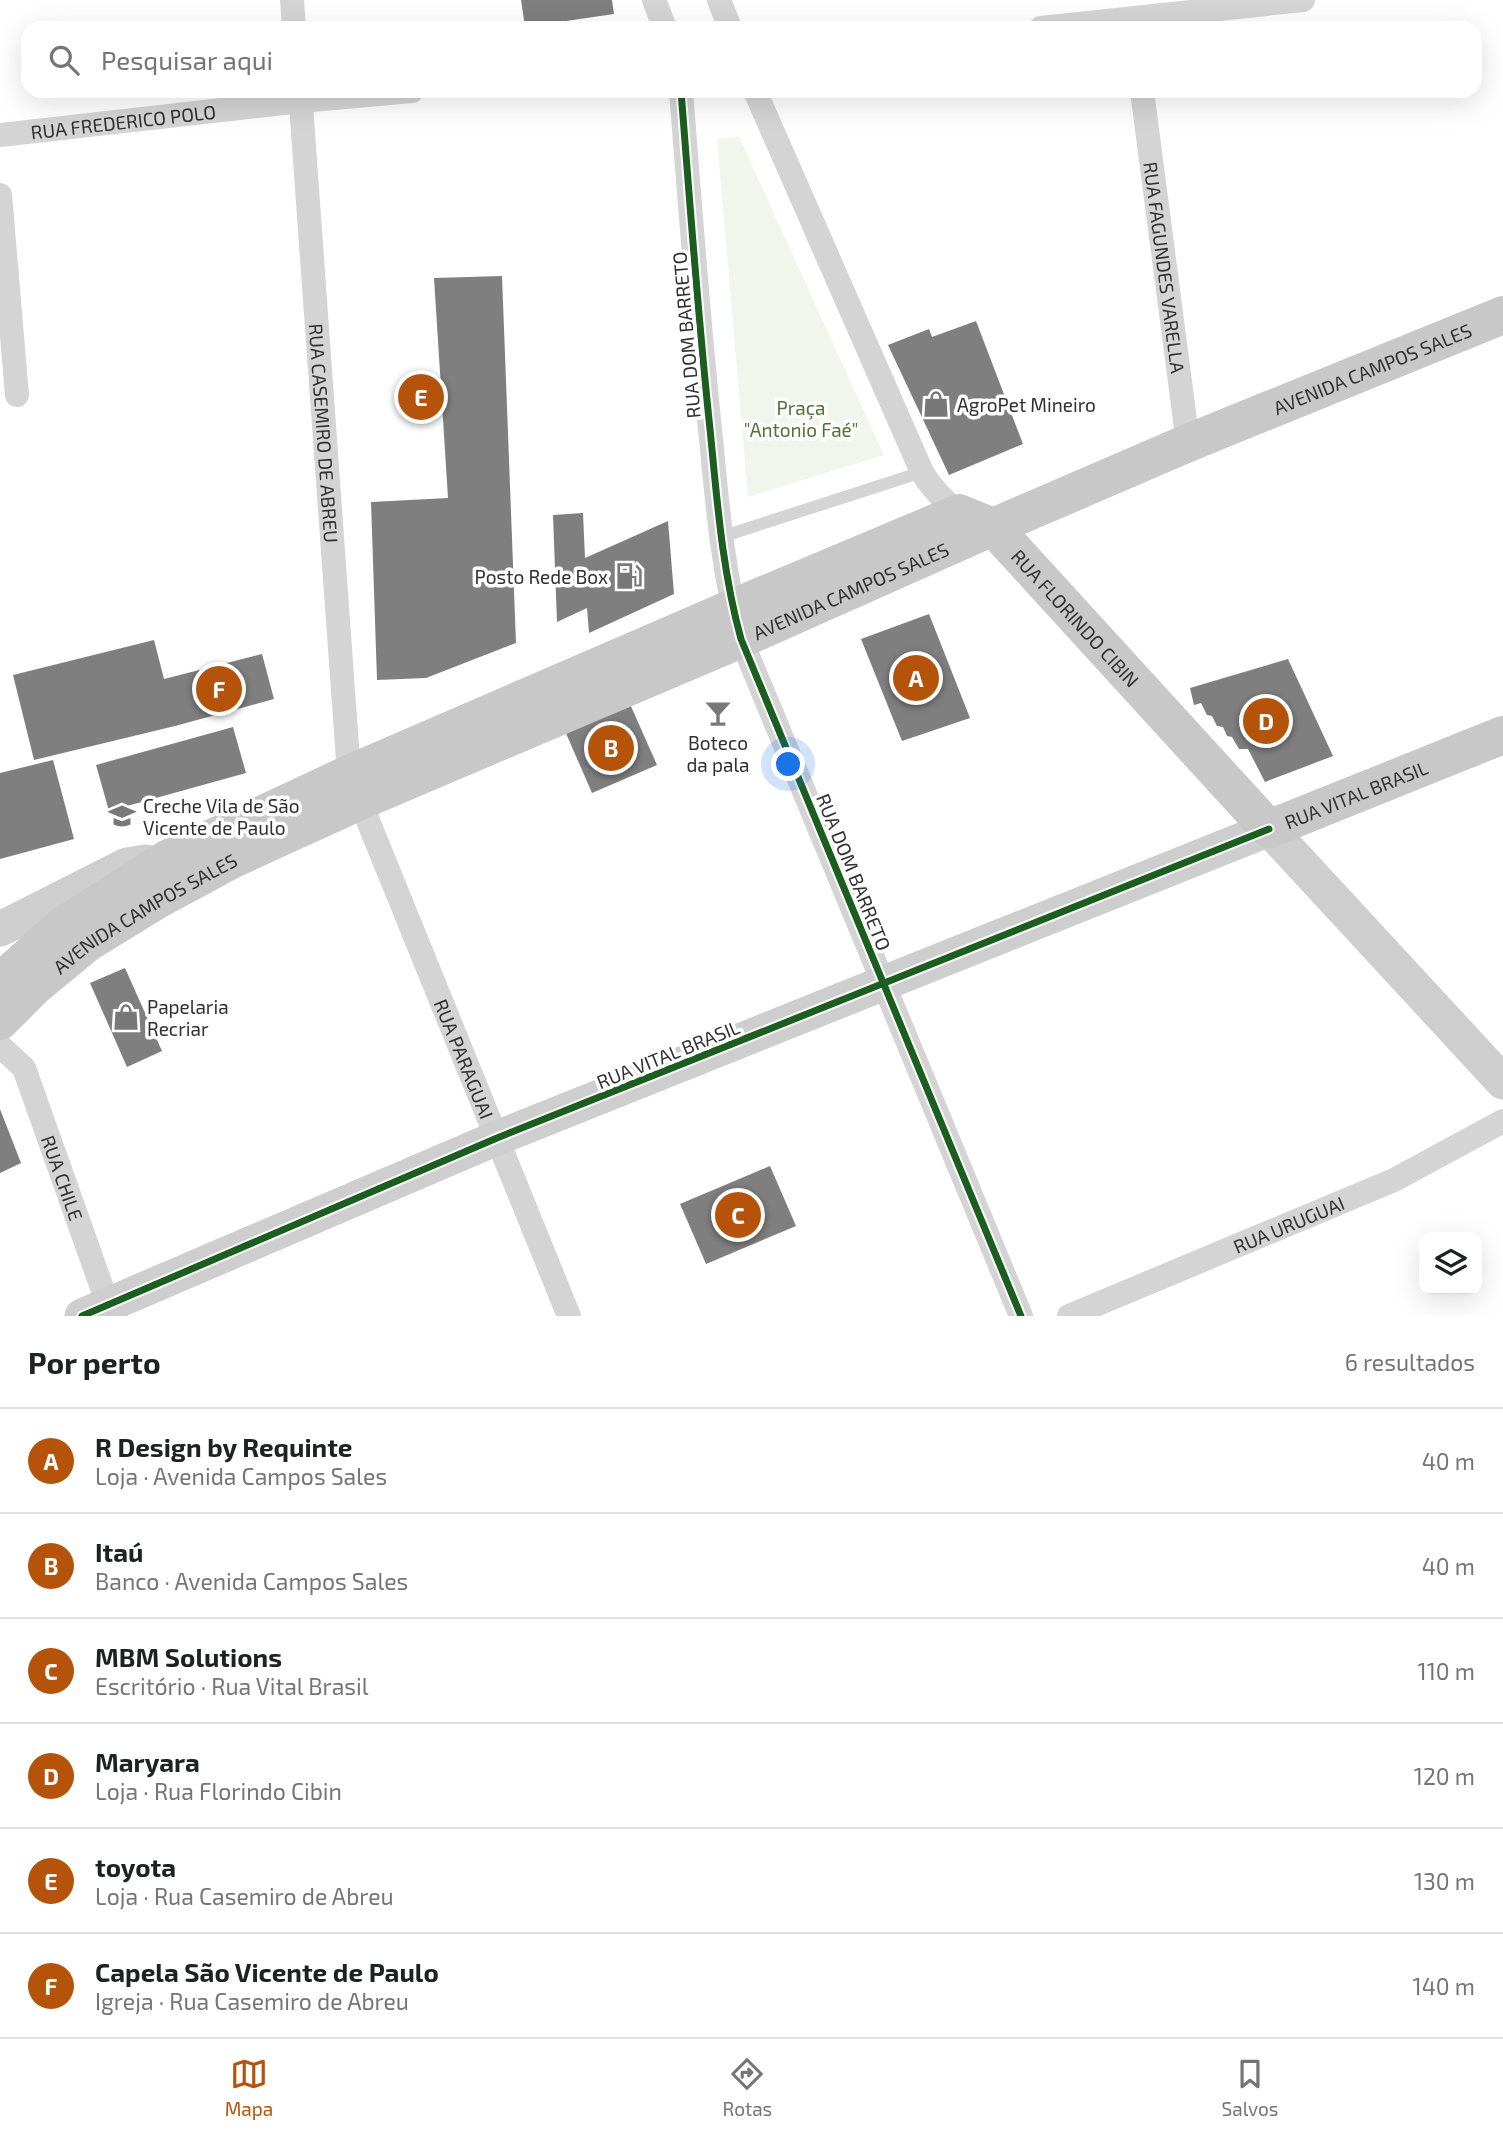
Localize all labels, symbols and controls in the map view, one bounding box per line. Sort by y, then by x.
search box [21,21,1482,98]
icon: search [45,41,83,79]
text: Pesquisar aqui [101,44,273,75]
street label: RUA FREDERICO POLO [29,99,217,143]
street label: RUA FAGUNDES VARELLA [1140,160,1190,375]
street label: RUA DOM BARRETO [667,251,705,419]
street label: AVENIDA CAMPOS SALES [1270,318,1475,419]
street label: RUA CASEMIRO DE ABREU [305,323,344,544]
pin: E [398,371,444,423]
shop icon: AgroPet Mineiro [921,389,951,419]
place label: AgroPet Mineiro [957,393,1096,416]
park label: Praça "Antonio Faé" [744,396,858,441]
street label: AVENIDA CAMPOS SALES [749,537,952,644]
street label: RUA FLORINDO CIBIN [1007,544,1144,691]
fuel station icon: Posto Rede Box [614,561,644,591]
place label: Posto Rede Box [475,565,608,588]
pin: A [893,652,939,704]
pin: F [196,663,242,715]
pin: D [1243,695,1289,747]
bar icon: Boteco da pala [703,698,733,728]
pin: B [588,722,634,774]
place label: Boteco da pala [686,731,750,776]
your location [771,747,805,781]
street label: RUA VITAL BRASIL [1281,755,1431,833]
street label: RUA DOM BARRETO [812,790,896,954]
place label: Creche Vila de São Vicente de Paulo [143,794,300,839]
school or university icon: Creche Vila de São Vicente de Paulo [107,801,137,831]
street label: AVENIDA CAMPOS SALES [48,848,241,978]
place label: Papelaria Recriar [147,995,229,1040]
street label: RUA PARAGUAI [430,995,499,1122]
shop icon: Papelaria Recriar [111,1002,141,1032]
street label: RUA VITAL BRASIL [593,1015,743,1093]
street label: RUA CHILE [37,1132,89,1223]
pin: C [715,1189,761,1241]
street label: RUA URUGUAI [1230,1191,1348,1258]
map controls [1419,1232,1482,1295]
button: layers [1419,1232,1482,1295]
text: Por perto [28,1344,161,1380]
text: 6 resultados [1345,1348,1475,1376]
text: R Design by Requinte [95,1431,353,1462]
text: A [43,1447,59,1475]
text: 40 m [1422,1447,1475,1475]
text: Loja · Avenida Campos Sales [95,1462,387,1490]
text: Itaú [95,1536,144,1567]
text: B [44,1552,58,1580]
text: 40 m [1422,1552,1475,1580]
text: Banco · Avenida Campos Sales [95,1567,408,1595]
text: MBM Solutions [95,1641,282,1672]
text: C [44,1657,58,1685]
text: 110 m [1418,1657,1475,1685]
text: Escritório · Rua Vital Brasil [95,1672,369,1700]
text: Maryara [95,1746,200,1777]
text: D [43,1762,59,1790]
text: 120 m [1414,1762,1475,1790]
text: Loja · Rua Florindo Cibin [95,1777,342,1805]
text: toyota [95,1851,176,1882]
text: E [44,1867,58,1895]
text: 130 m [1414,1867,1475,1895]
text: Loja · Rua Casemiro de Abreu [95,1882,394,1910]
text: Capela São Vicente de Paulo [95,1956,439,1987]
text: F [45,1972,57,2000]
text: 140 m [1413,1972,1475,2000]
text: Igreja · Rua Casemiro de Abreu [95,1987,409,2015]
tab: Mapa [225,2055,273,2120]
tab: Rotas [723,2055,772,2120]
tab: Salvos [1222,2055,1278,2120]

